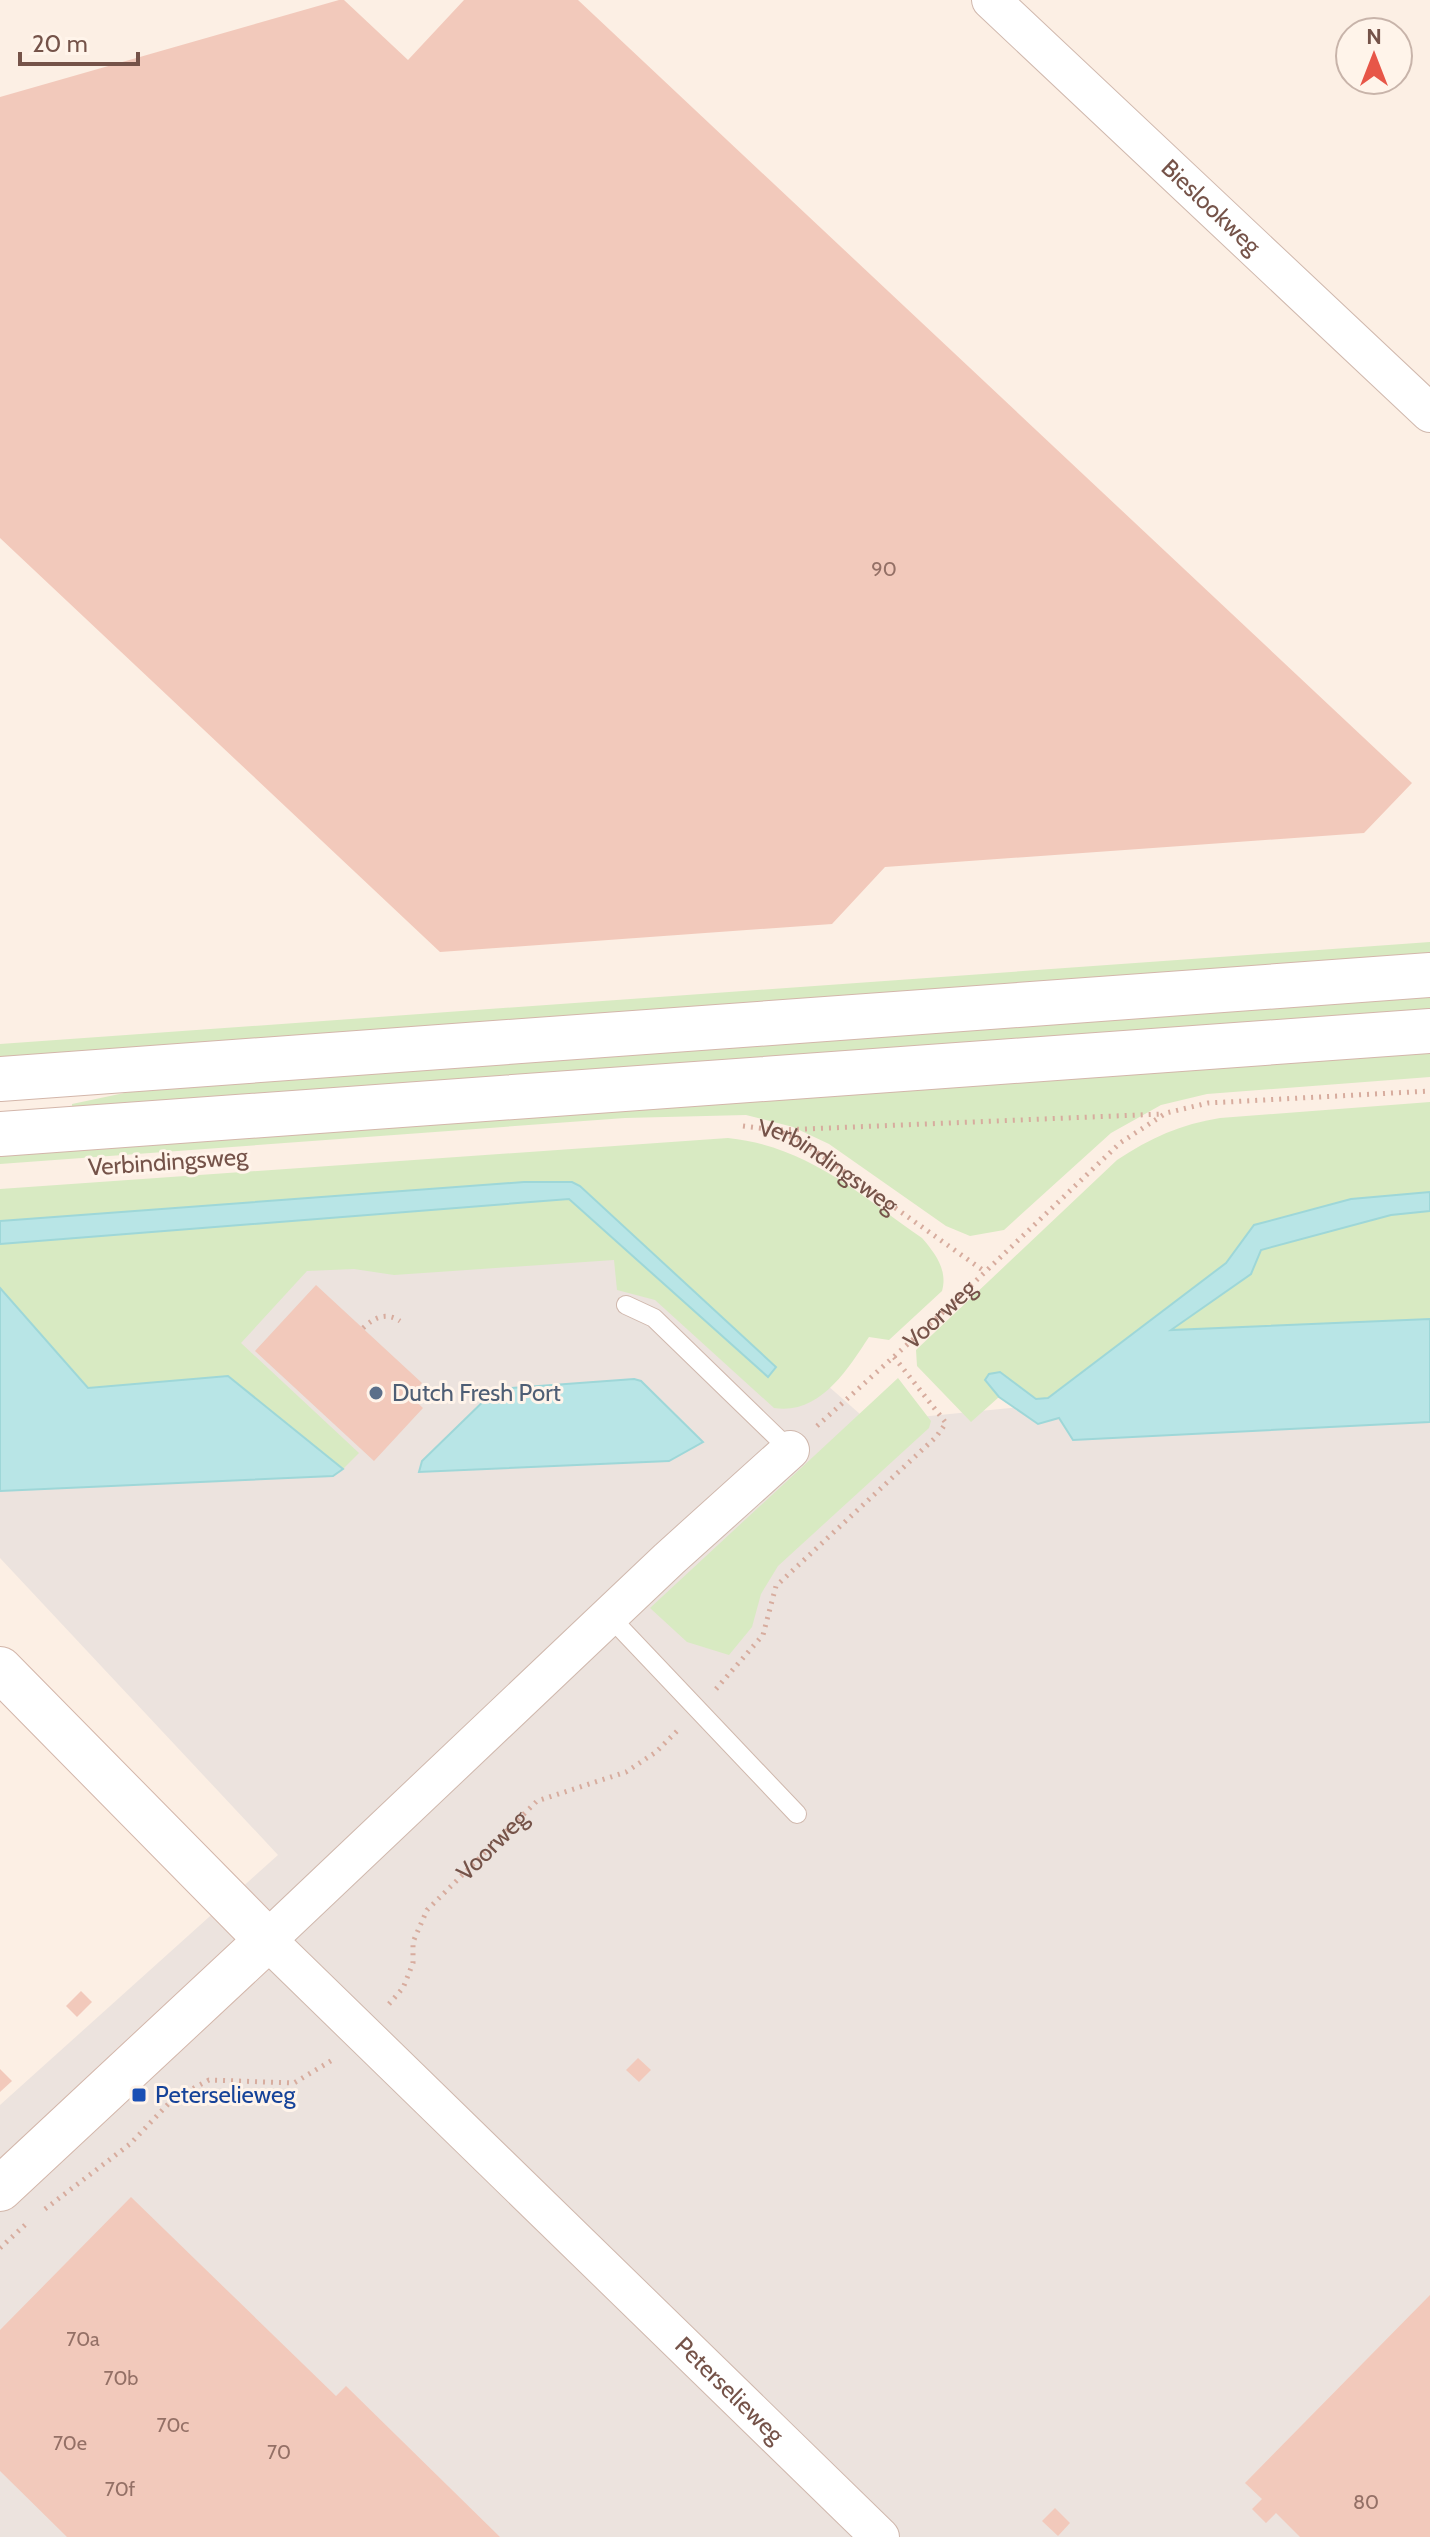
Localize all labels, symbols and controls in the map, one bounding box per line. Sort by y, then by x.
scale bar [20,16,138,66]
north arrow [1334,16,1414,96]
text: N [1366,23,1382,50]
text: 20 m [32,29,88,58]
street label: Bieslookweg [1156,153,1268,261]
house number: 90 [871,557,897,581]
street label: Verbindingsweg [757,1113,905,1220]
street label: Verbindingsweg [87,1141,250,1182]
street label: Voorweg [897,1273,983,1355]
place label: Dutch Fresh Port [392,1378,561,1407]
marker: Dutch Fresh Port [367,1384,385,1402]
street label: Voorweg [450,1803,534,1886]
place label: Peterselieweg [155,2080,296,2109]
marker: Peterselieweg [130,2086,148,2104]
house number: 70a [66,2327,100,2351]
street label: Peterselieweg [669,2330,791,2450]
house number: 70b [104,2366,138,2390]
house number: 70c [157,2413,189,2437]
house number: 70e [53,2431,87,2455]
house number: 70 [267,2440,291,2464]
house number: 70f [105,2477,136,2501]
house number: 80 [1353,2490,1379,2514]

